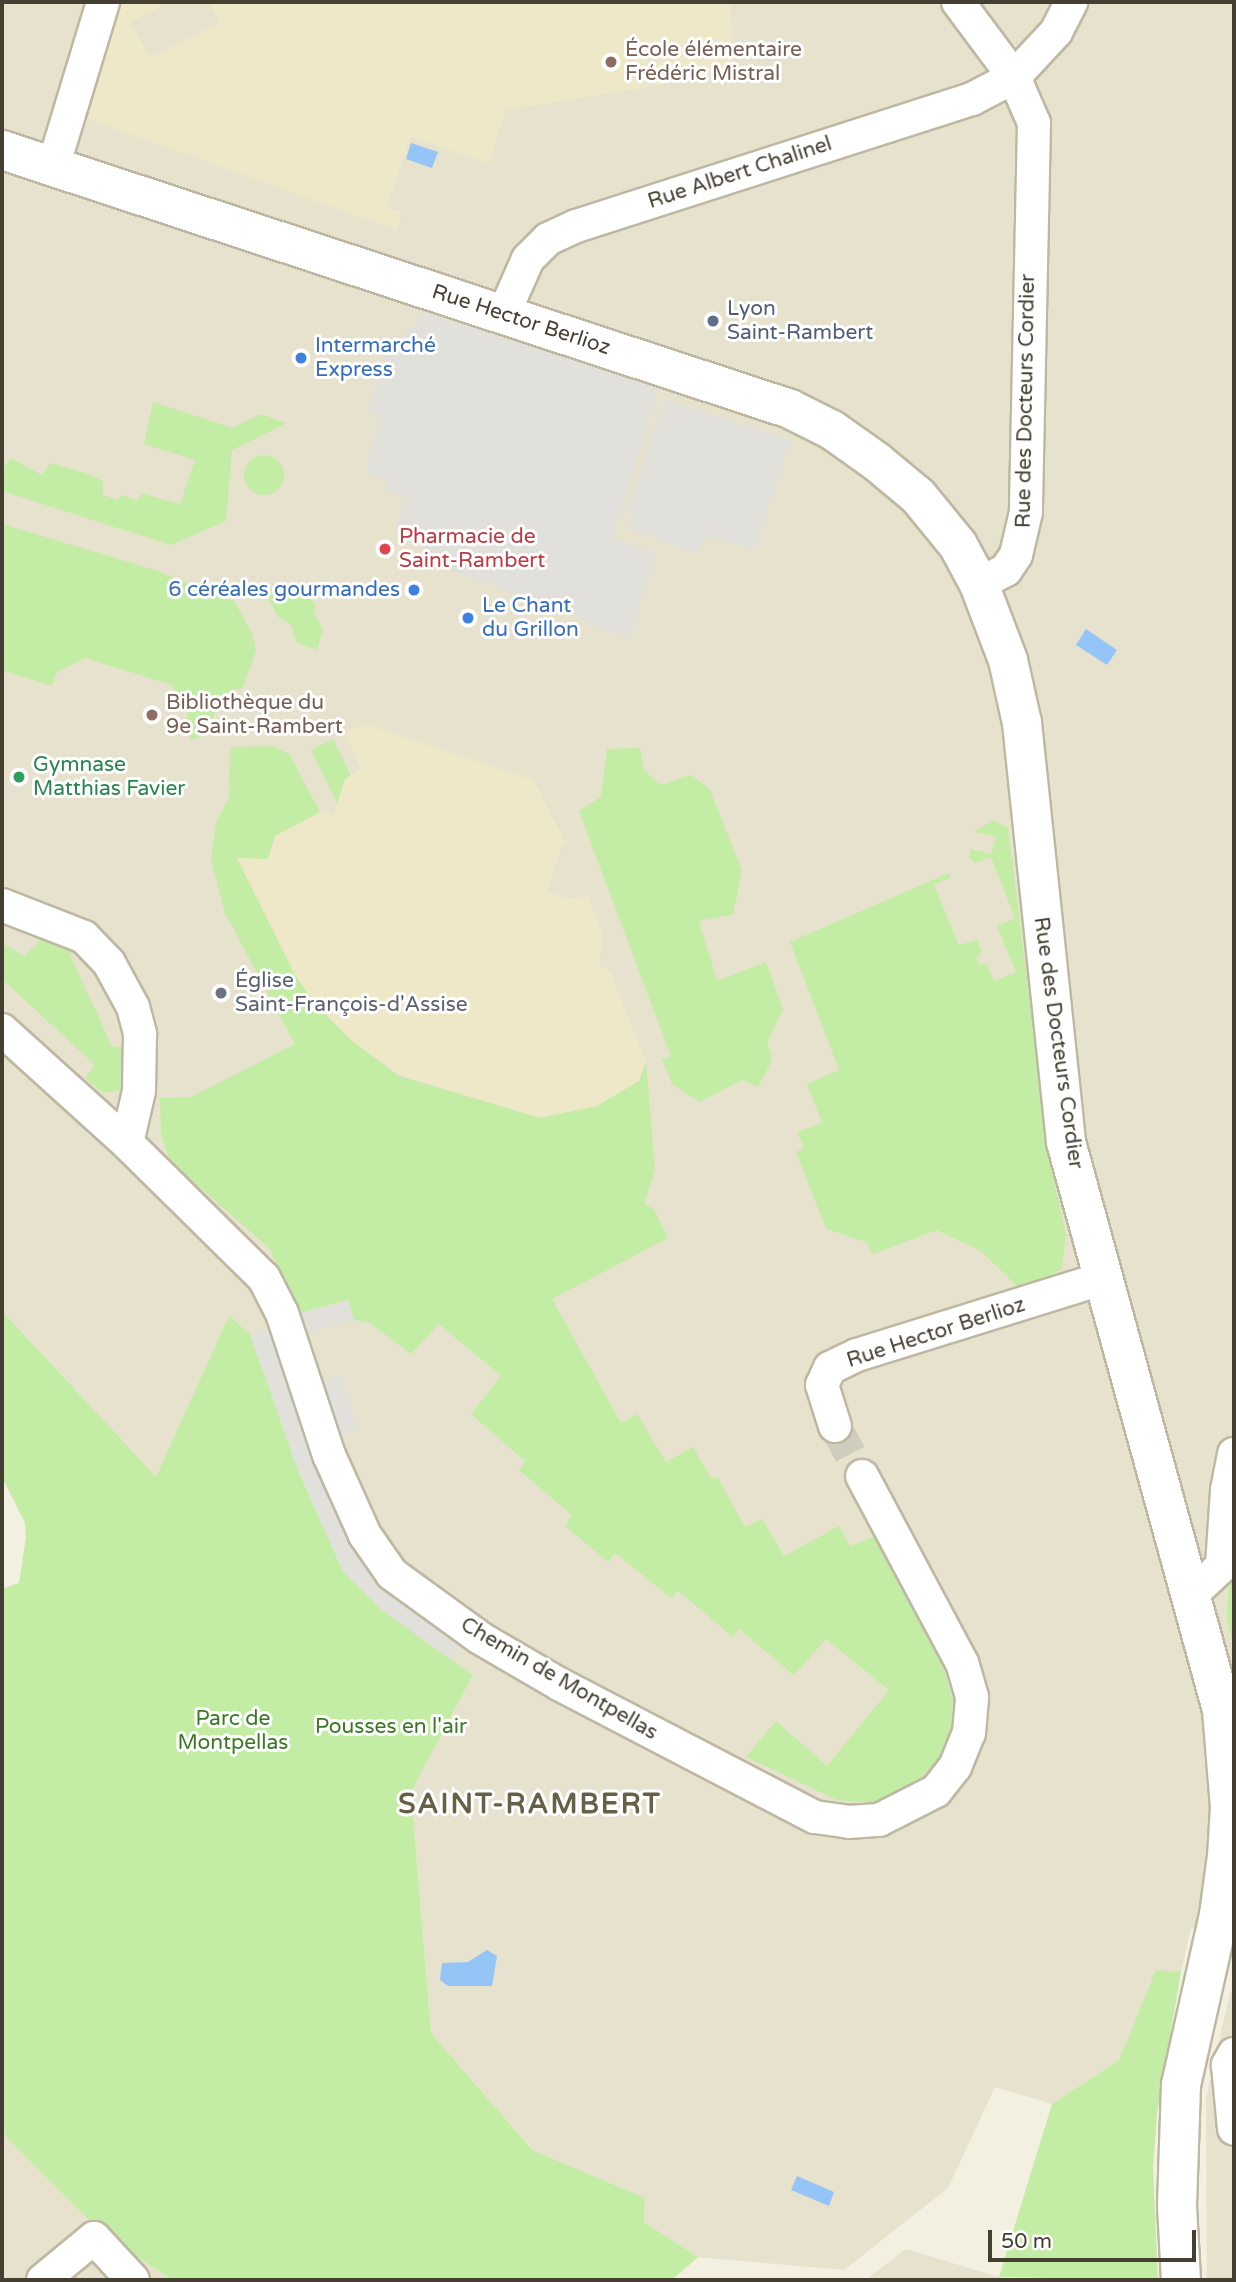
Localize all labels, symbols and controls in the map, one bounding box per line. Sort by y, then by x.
place label: École élémentaire Frédéric Mistral [625,37,802,87]
marker: École élémentaire Frédéric Mistral [603,54,619,70]
street label: Rue Albert Chalinel [645,131,835,215]
street label: Rue des Docteurs Cordier [1011,274,1041,528]
street label: Rue Hector Berlioz [429,279,613,361]
place label: Lyon Saint-Rambert [727,296,873,346]
marker: Lyon Saint-Rambert [705,313,721,329]
place label: Intermarché Express [315,333,436,383]
marker: Intermarché Express [293,350,309,366]
place label: Pharmacie de Saint-Rambert [399,524,545,574]
marker: Pharmacie de Saint-Rambert [377,541,393,557]
place label: 6 céréales gourmandes [168,577,400,603]
marker: 6 céréales gourmandes [406,582,422,598]
place label: Le Chant du Grillon [482,593,579,643]
marker: Le Chant du Grillon [460,610,476,626]
place label: Bibliothèque du 9e Saint-Rambert [166,690,343,740]
marker: Bibliothèque du 9e Saint-Rambert [144,707,160,723]
place label: Gymnase Matthias Favier [33,752,185,802]
marker: Gymnase Matthias Favier [11,769,27,785]
street label: Rue des Docteurs Cordier [1028,915,1088,1171]
place label: Église Saint-François-d'Assise [235,968,468,1018]
marker: Église Saint-François-d'Assise [213,985,229,1001]
street label: Rue Hector Berlioz [844,1292,1028,1374]
street label: Chemin de Montpellas [456,1612,662,1746]
park label: Parc de Montpellas [178,1706,288,1756]
park label: Pousses en l'air [315,1714,467,1740]
district label: SAINT-RAMBERT [400,1787,660,1821]
scale bar [991,2216,1199,2260]
text: 50 m [1001,2229,1052,2254]

